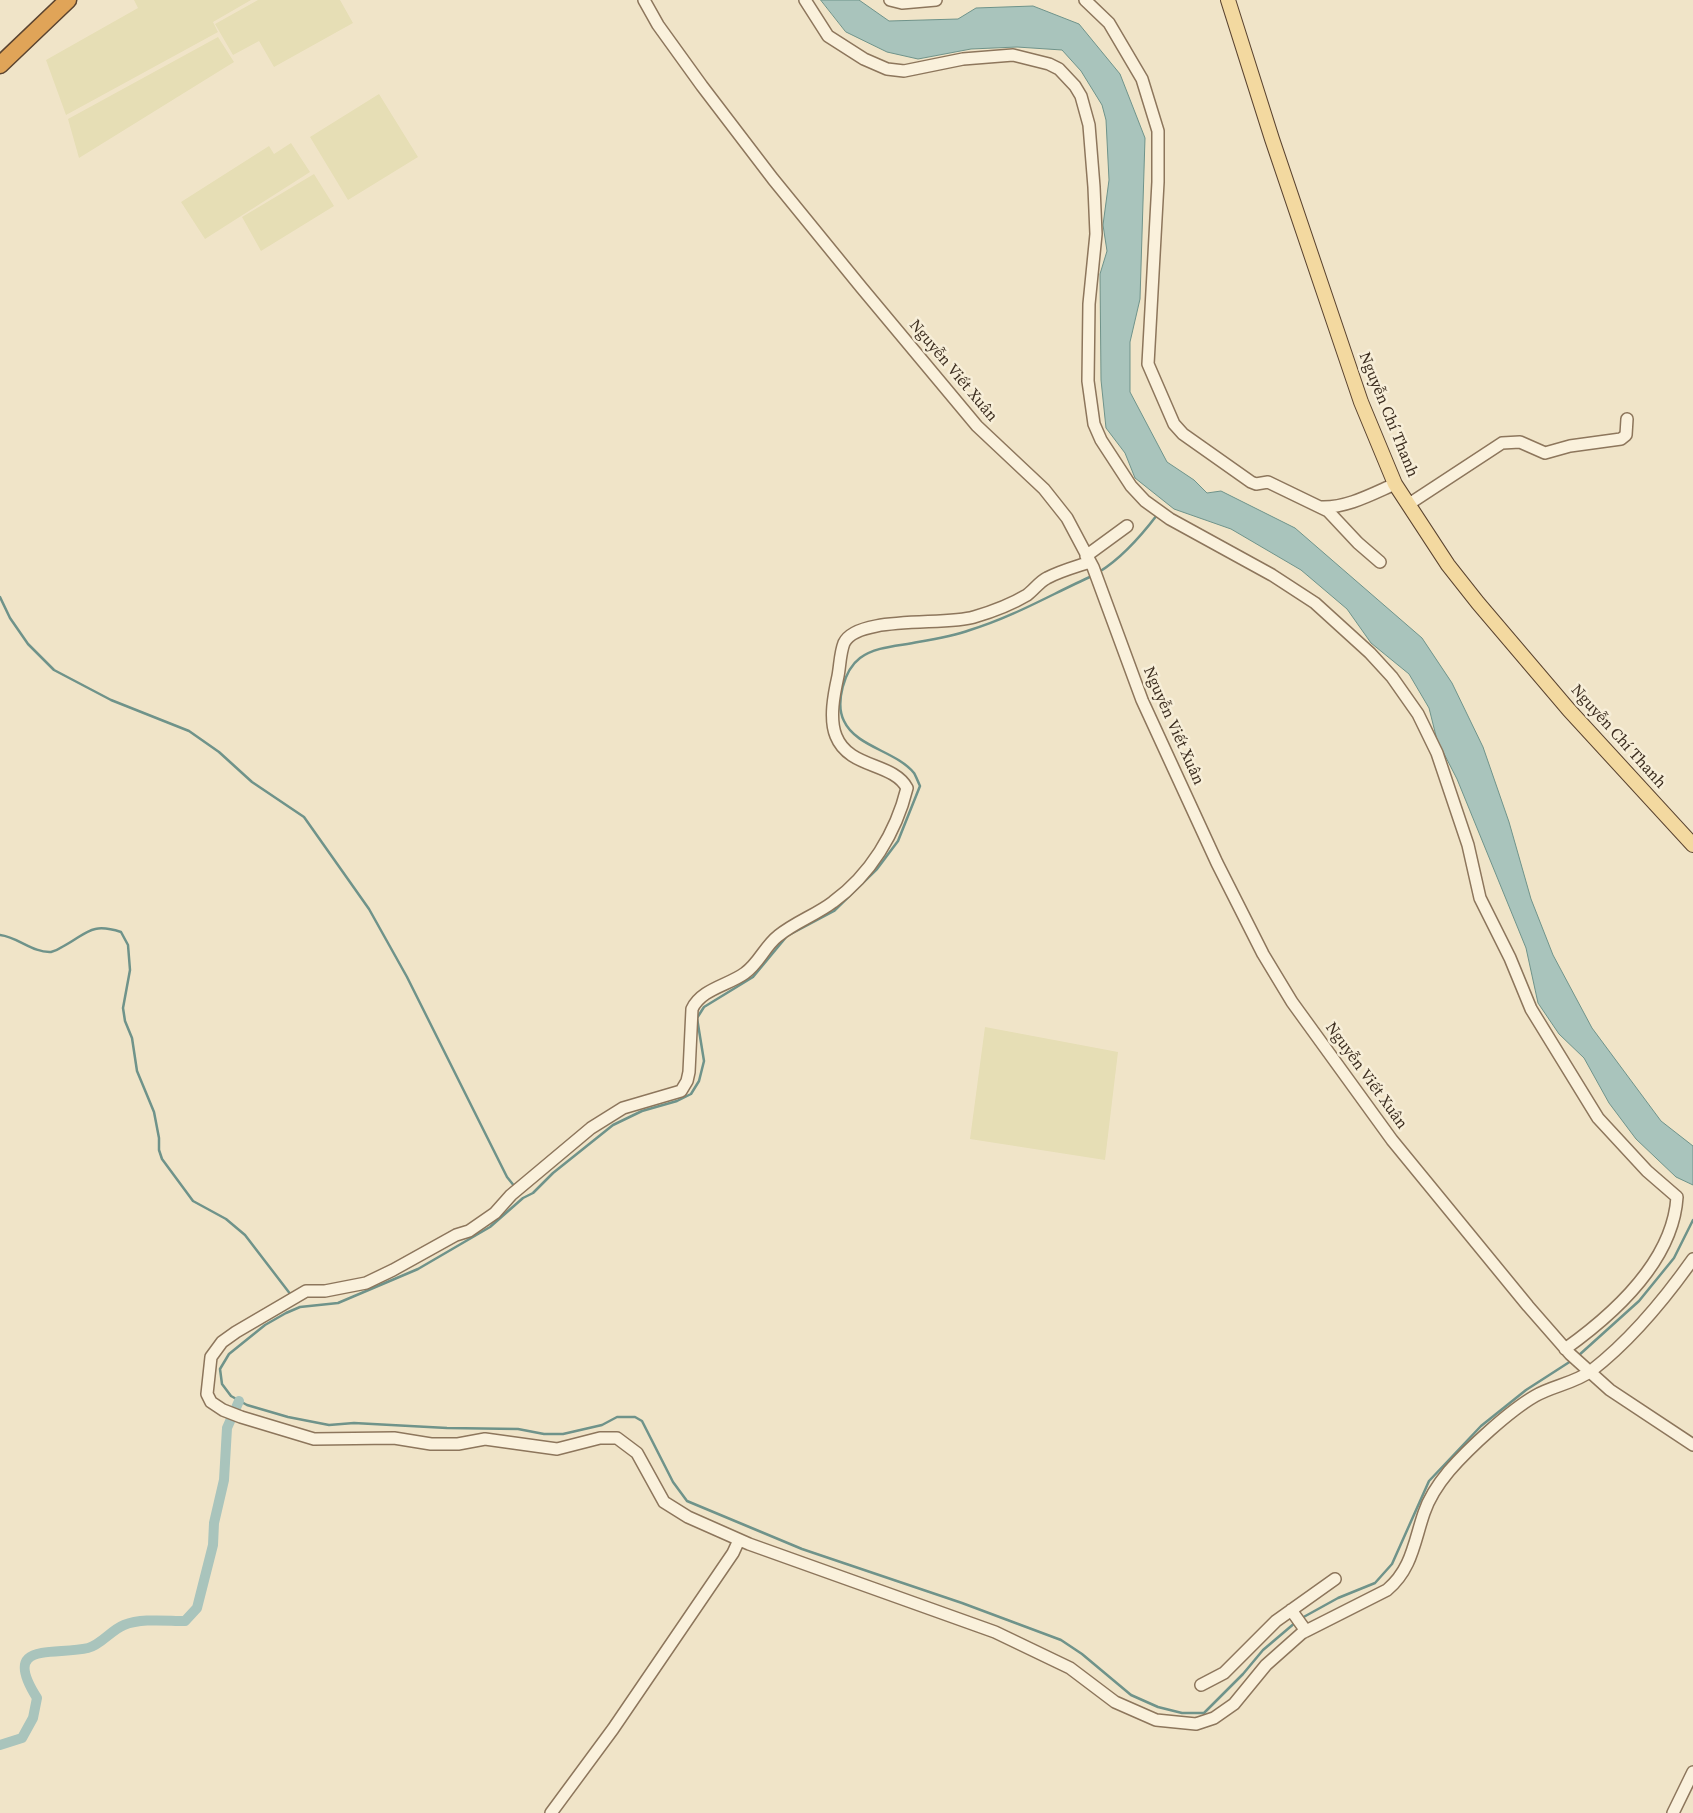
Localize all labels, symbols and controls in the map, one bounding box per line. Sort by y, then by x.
street label: Nguyễn Viết Xuân [905,316,1001,426]
street label: Nguyễn Chí Thanh [1354,350,1422,480]
street label: Nguyễn Viết Xuân [1138,664,1208,788]
street label: Nguyễn Chí Thanh [1566,681,1670,793]
street label: Nguyễn Viết Xuân [1321,1019,1411,1133]

